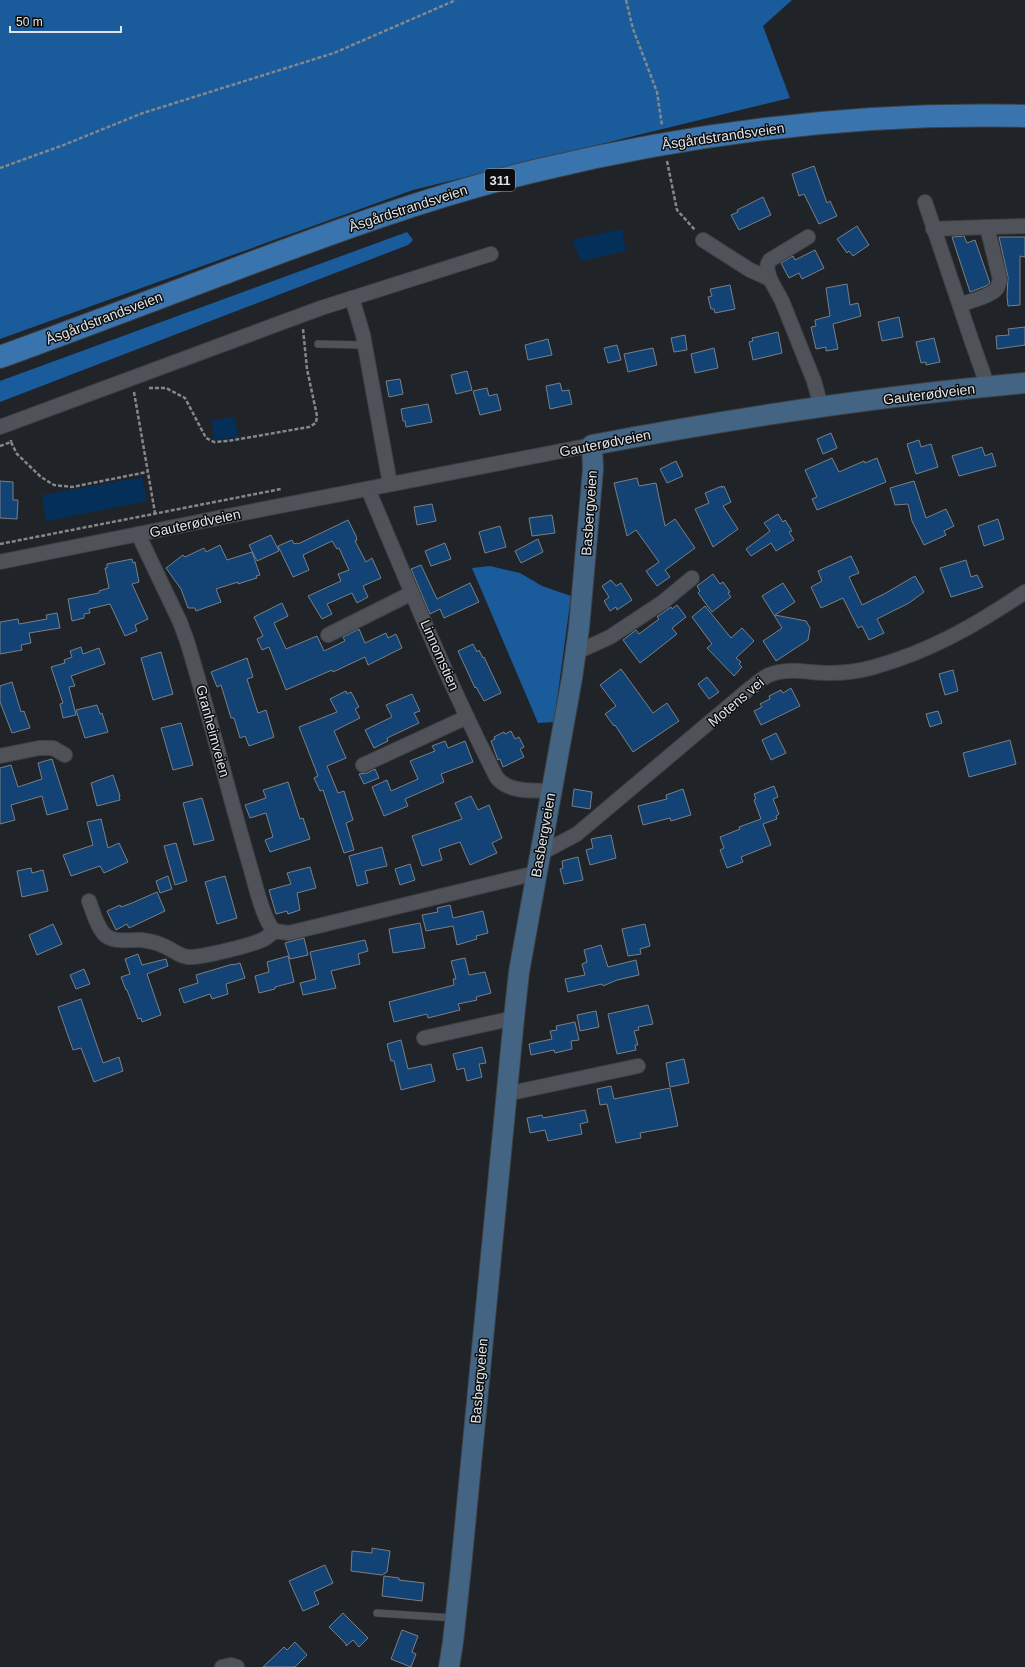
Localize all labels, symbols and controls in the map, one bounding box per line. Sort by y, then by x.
scale bar [10,8,121,34]
text: 50 m [16,15,43,29]
street label: Åsgårdstrandsveien [661,119,785,153]
road number: 311 [485,169,515,191]
street label: Åsgårdstrandsveien [347,181,469,235]
street label: Åsgårdstrandsveien [43,288,165,348]
street label: Gauterødveien [882,380,976,408]
street label: Gauterødveien [558,426,652,460]
street label: Basbergveien [578,470,600,556]
street label: Gauterødveien [148,506,242,540]
street label: Linnomstien [417,617,463,693]
street label: Motens vei [705,674,767,730]
street label: Granheimveien [193,683,233,779]
street label: Basbergveien [528,791,558,879]
street label: Basbergveien [467,1338,491,1424]

